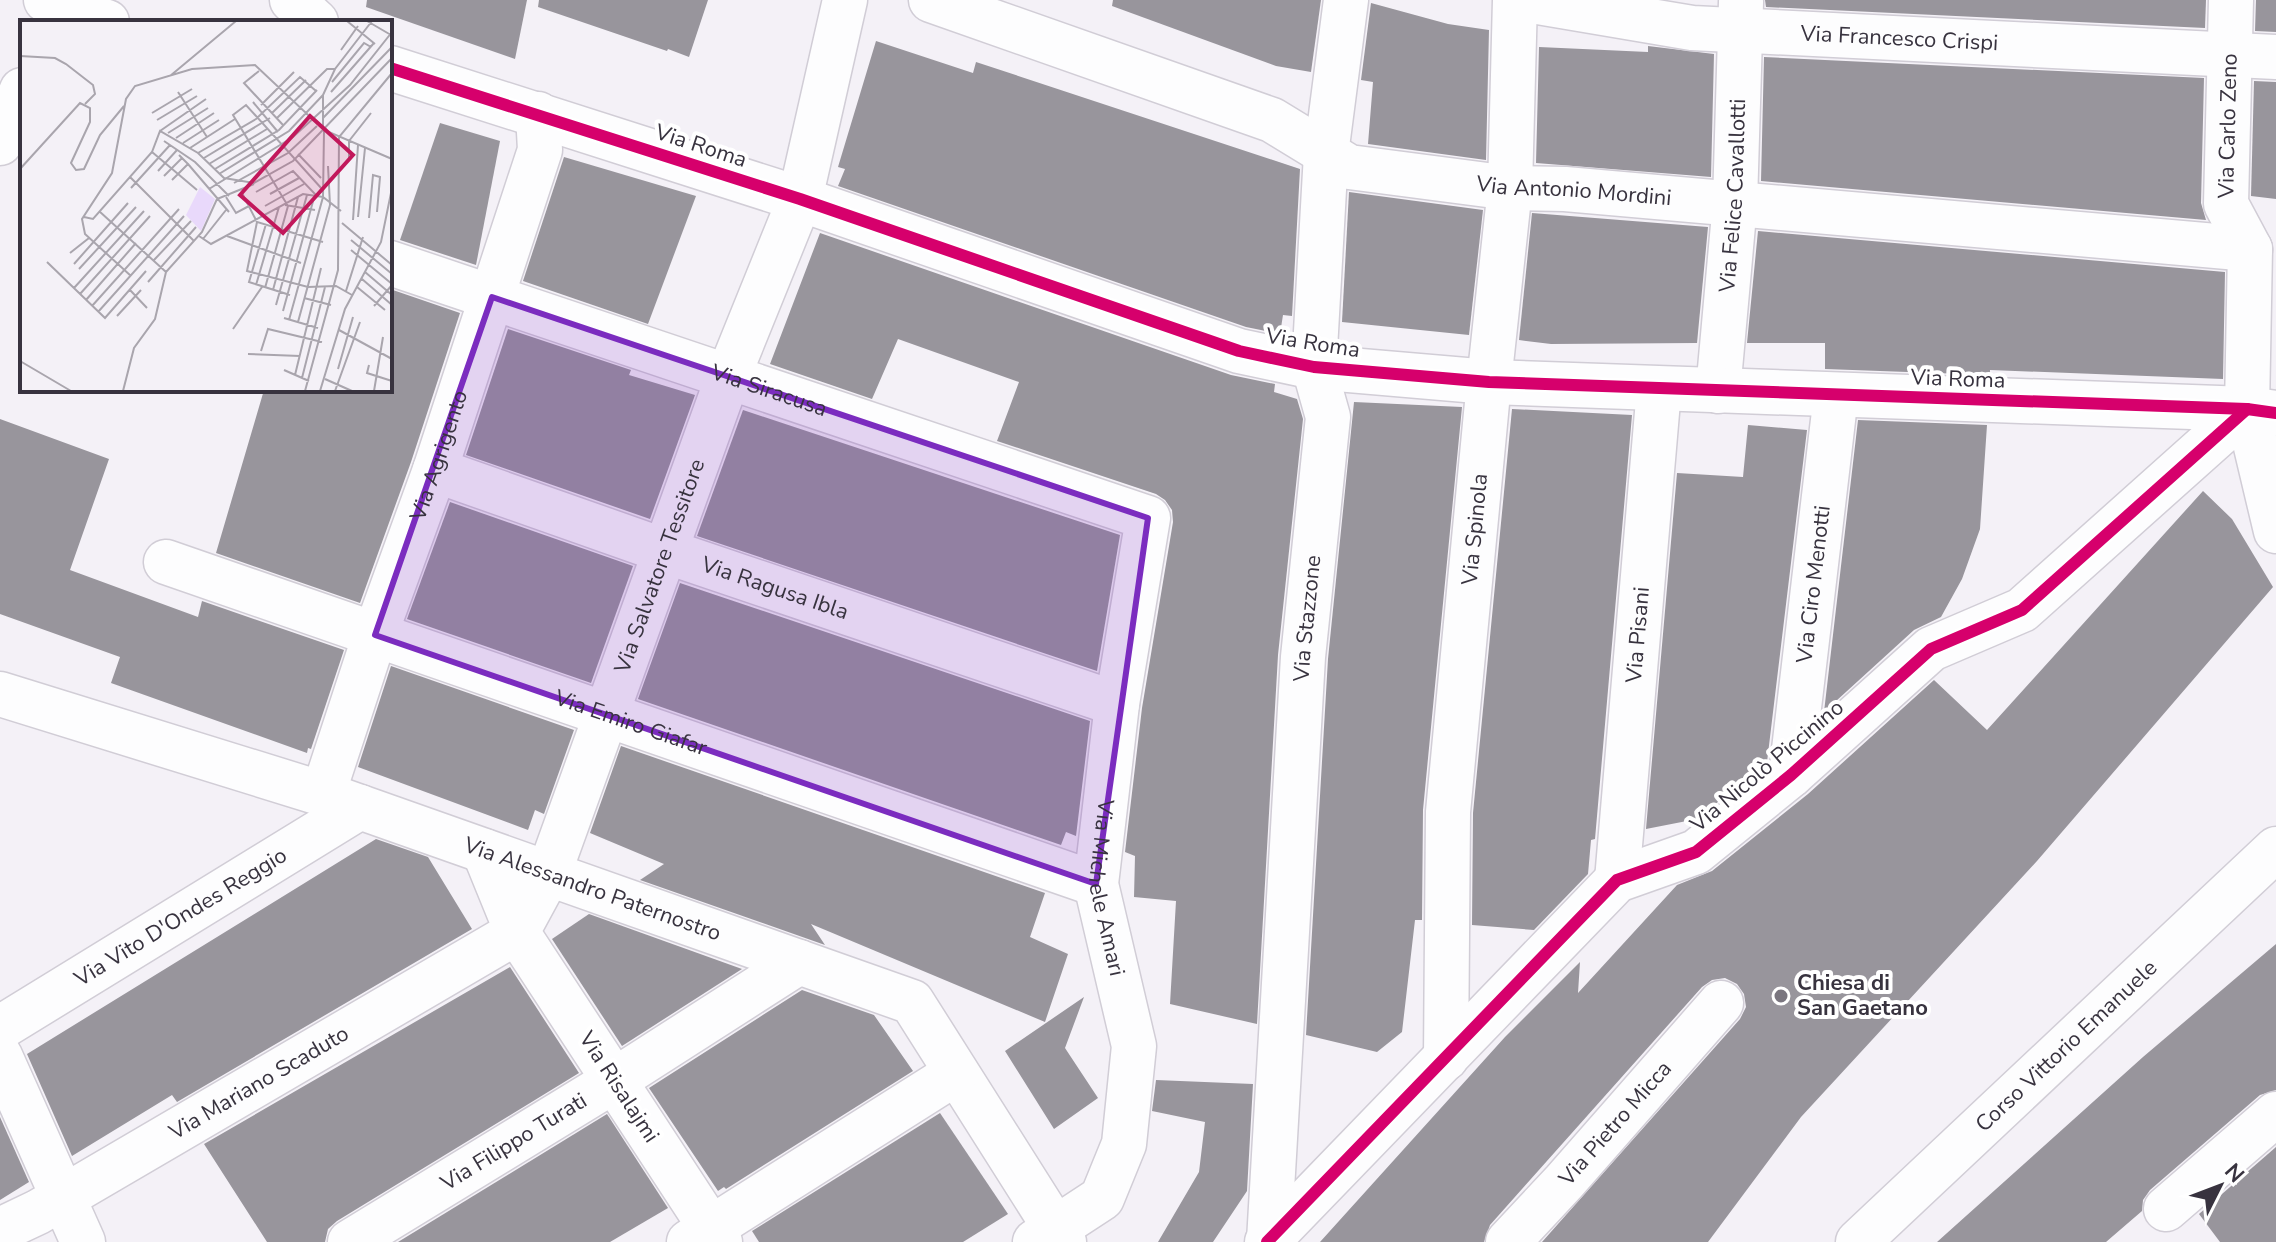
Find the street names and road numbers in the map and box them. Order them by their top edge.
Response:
street label: Via Francesco Crispi [1799,18,1999,58]
street label: Via Carlo Zeno [2211,53,2245,200]
street label: Via Felice Cavallotti [1712,98,1753,295]
street label: Via Roma [650,117,751,175]
street label: Via Antonio Mordini [1473,169,1673,213]
street label: Via Roma [1263,321,1362,365]
street label: Via Siracusa [706,357,831,424]
street label: Via Roma [1909,362,2006,396]
street label: Via Agrigento [402,386,475,526]
street label: Via Salvatore Tessitore [607,455,712,678]
street label: Via Spinola [1455,472,1495,587]
street label: Via Ciro Menotti [1789,504,1838,666]
street label: Via Ragusa Ibla [696,549,853,627]
street label: Via Stazzone [1287,553,1329,683]
street label: Via Pisani [1619,586,1657,685]
street label: Via Emiro Giafar [550,682,711,763]
street label: Via Nicolò Piccinino [1683,693,1850,840]
street label: Via Michele Amari [1081,797,1132,979]
street label: Via Alessandro Paternostro [459,830,725,948]
street label: Via Vito D'Ondes Reggio [68,840,293,994]
street label: Corso Vittorio Emanuele [1969,953,2164,1139]
street label: Via Mariano Scaduto [163,1019,354,1148]
street label: Via Risalajmi [571,1025,666,1148]
street label: Via Pietro Micca [1552,1054,1679,1193]
street label: Via Filippo Turati [434,1086,593,1199]

